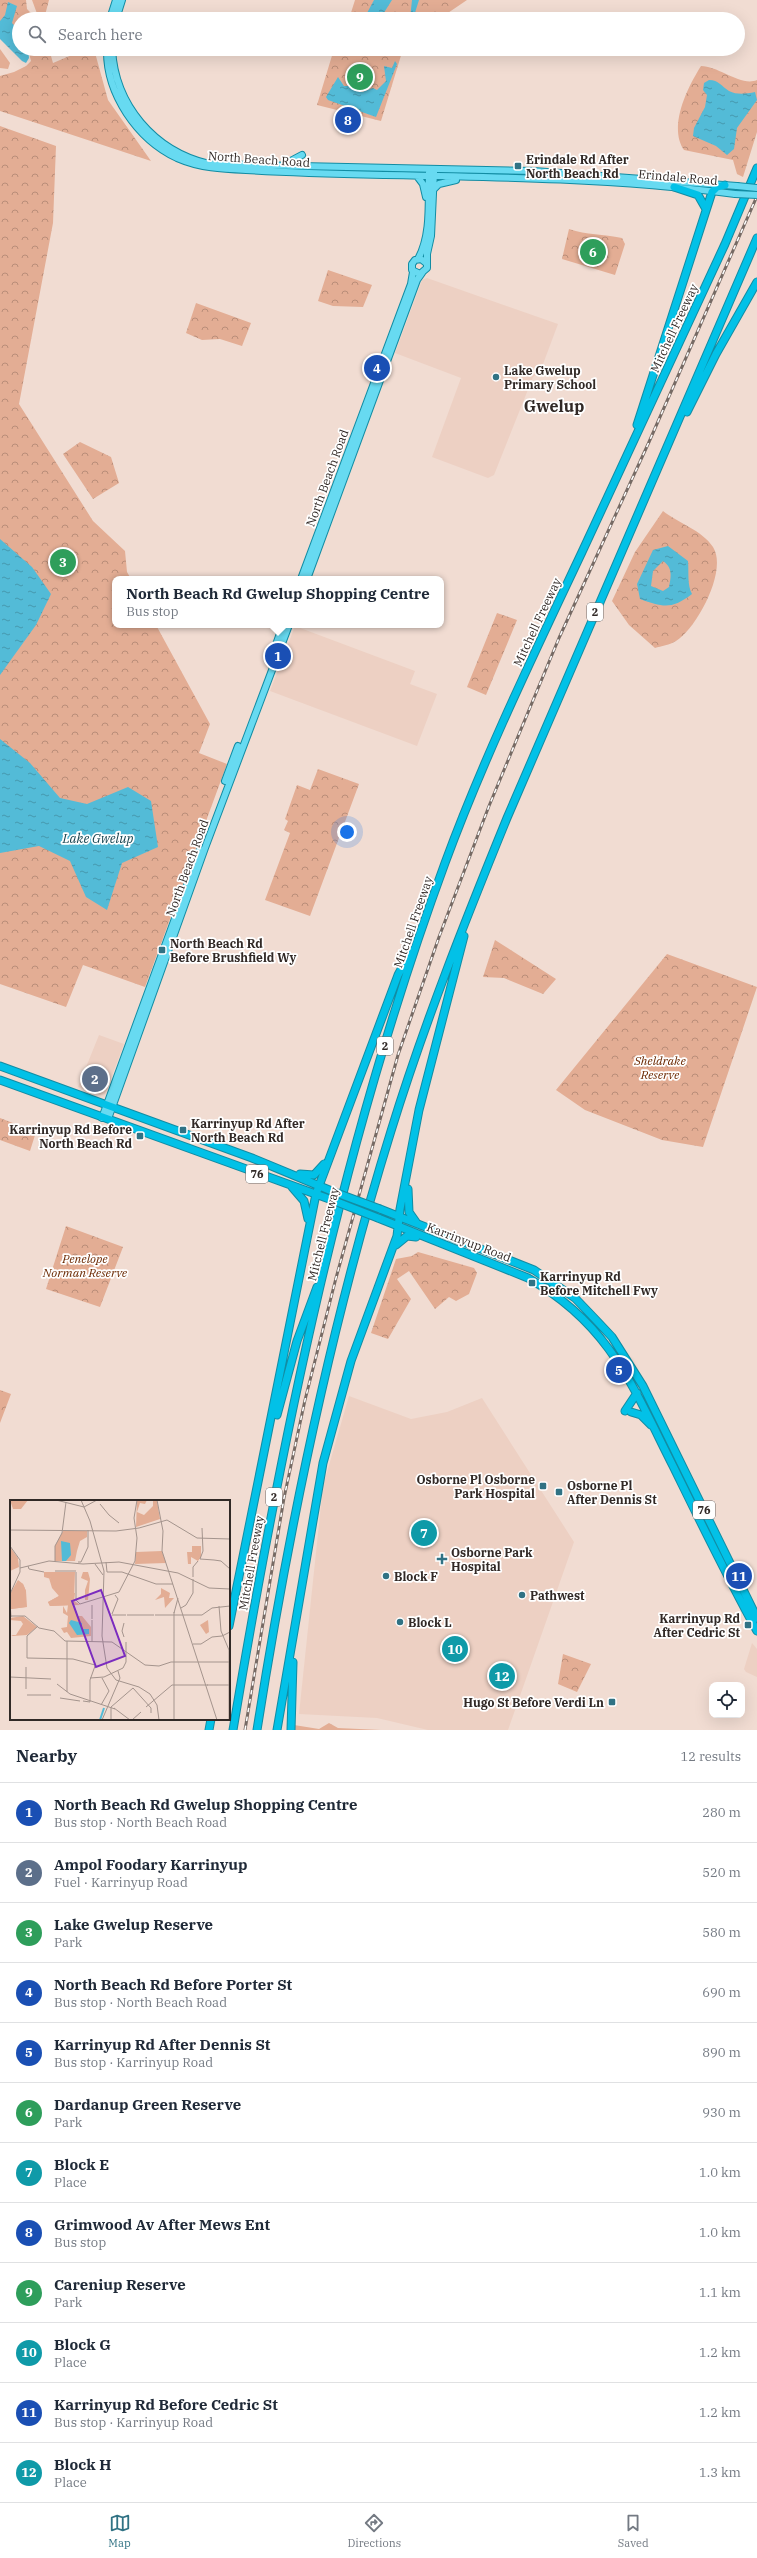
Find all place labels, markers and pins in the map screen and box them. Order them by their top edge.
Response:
pin: 9 [347,62,373,92]
pin: 8 [335,105,361,135]
place label: Erindale Rd After North Beach Rd [526,152,629,181]
marker: Erindale Rd After North Beach Rd [513,161,523,171]
pin: 6 [580,237,606,267]
pin: 4 [364,353,390,383]
place label: Lake Gwelup Primary School [504,363,596,392]
marker: Lake Gwelup Primary School [491,372,501,382]
pin: 3 [50,547,76,577]
pin: 1 [265,641,291,671]
place label: North Beach Rd Before Brushfield Wy [170,936,296,965]
marker: North Beach Rd Before Brushfield Wy [157,945,167,955]
pin: 2 [82,1064,108,1094]
place label: Karrinyup Rd After North Beach Rd [191,1116,305,1145]
place label: Karrinyup Rd Before North Beach Rd [9,1122,132,1151]
marker: Karrinyup Rd After North Beach Rd [178,1125,188,1135]
marker: Karrinyup Rd Before North Beach Rd [135,1131,145,1141]
place label: Karrinyup Rd Before Mitchell Fwy [540,1269,658,1298]
marker: Karrinyup Rd Before Mitchell Fwy [527,1278,537,1288]
pin: 5 [606,1355,632,1385]
place label: Osborne Pl Osborne Park Hospital [416,1472,535,1501]
place label: Osborne Pl After Dennis St [567,1478,657,1507]
marker: Osborne Pl Osborne Park Hospital [538,1481,548,1491]
marker: Osborne Pl After Dennis St [554,1487,564,1497]
pin: 7 [411,1518,437,1548]
place label: Osborne Park Hospital [451,1545,533,1574]
marker: Osborne Park Hospital [436,1553,448,1565]
pin: 11 [726,1561,752,1591]
place label: Block F [394,1569,438,1584]
marker: Block F [381,1571,391,1581]
place label: Pathwest [530,1588,585,1603]
marker: Pathwest [517,1590,527,1600]
place label: Karrinyup Rd After Cedric St [654,1611,741,1640]
place label: Block L [408,1615,452,1630]
marker: Block L [395,1617,405,1627]
marker: Karrinyup Rd After Cedric St [743,1620,753,1630]
pin: 10 [442,1634,468,1664]
pin: 12 [489,1661,515,1691]
place label: Hugo St Before Verdi Ln [463,1695,604,1710]
marker: Hugo St Before Verdi Ln [607,1697,617,1707]

